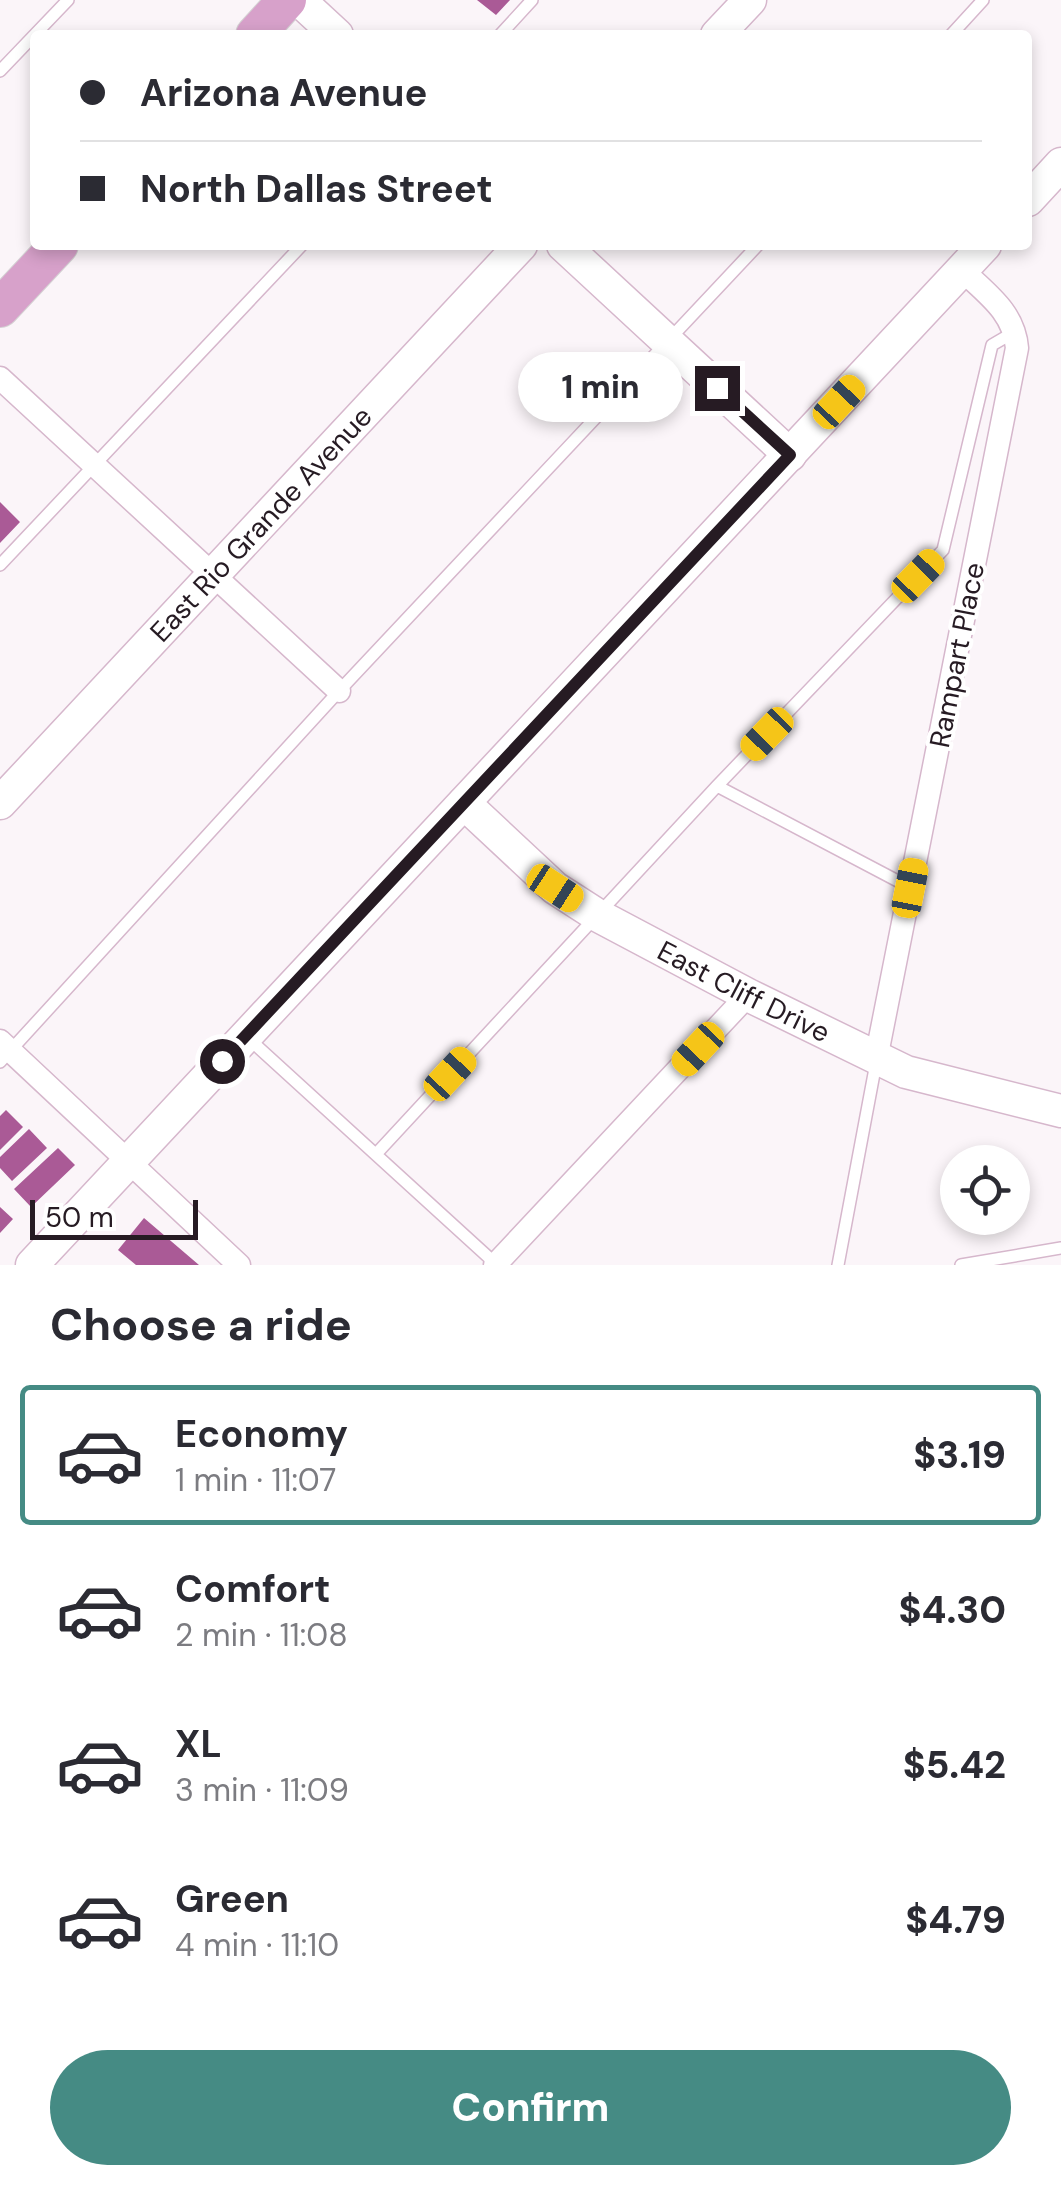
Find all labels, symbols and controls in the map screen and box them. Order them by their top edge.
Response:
text: Arizona Avenue [140,68,427,118]
text: North Dallas Street [140,164,493,214]
callout: 1 min [517,353,682,423]
text: 1 min [561,366,640,408]
route end [695,366,740,411]
car [808,370,870,434]
street label: East Rio Grande Avenue [142,398,380,649]
car [886,544,950,608]
street label: Rampart Place [921,559,993,751]
car [735,702,799,766]
car [890,856,930,920]
car [522,859,588,917]
street label: East Cliff Drive [651,932,836,1051]
car [667,1017,729,1081]
route start [200,1039,245,1084]
car [419,1042,481,1106]
map controls [940,1145,1030,1235]
button: locate [940,1145,1030,1235]
scale bar [30,1195,198,1240]
text: 50 m [45,1199,114,1236]
text: Choose a ride [50,1295,352,1354]
text: Economy [175,1409,348,1459]
icon: car [55,1410,145,1500]
text: $3.19 [913,1430,1006,1480]
text: 1 min · 11:07 [175,1459,336,1501]
text: Comfort [175,1564,331,1614]
icon: car [55,1565,145,1655]
text: $4.30 [898,1585,1006,1635]
text: 2 min · 11:08 [175,1614,348,1656]
text: XL [175,1719,222,1769]
icon: car [55,1720,145,1810]
text: $5.42 [903,1740,1006,1790]
text: 3 min · 11:09 [175,1769,349,1811]
text: Green [175,1874,289,1924]
icon: car [55,1875,145,1965]
text: $4.79 [905,1895,1006,1945]
text: 4 min · 11:10 [175,1924,339,1966]
button: Confirm [50,2050,1011,2165]

